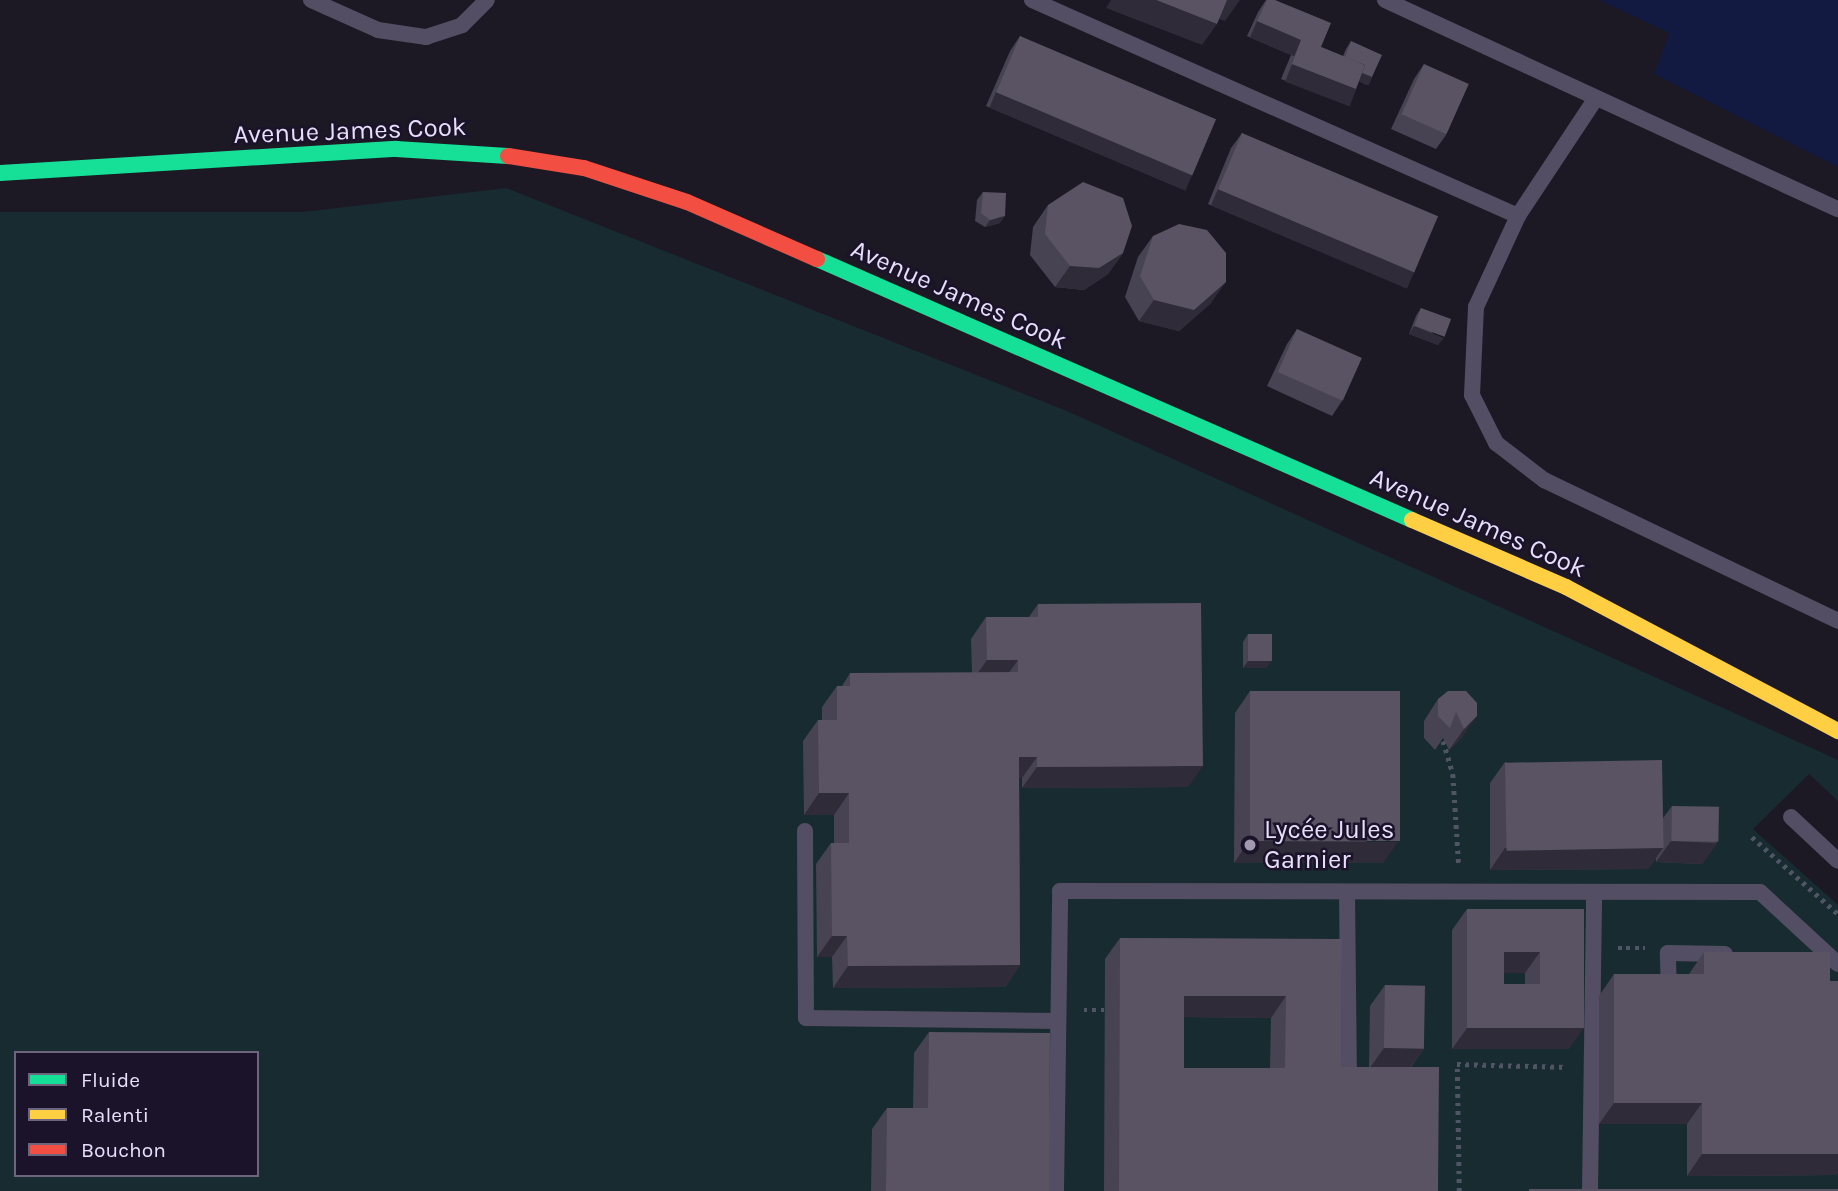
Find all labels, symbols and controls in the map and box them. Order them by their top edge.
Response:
street label: Avenue James Cook [233,111,467,151]
street label: Avenue James Cook [846,233,1072,357]
street label: Avenue James Cook [1365,461,1591,585]
place label: Lycée Jules Garnier [1264,814,1394,876]
marker: Lycée Jules Garnier [1242,837,1258,853]
legend [14,1051,259,1177]
text: Fluide [81,1068,140,1092]
text: Ralenti [81,1103,149,1127]
text: Bouchon [81,1138,166,1162]

